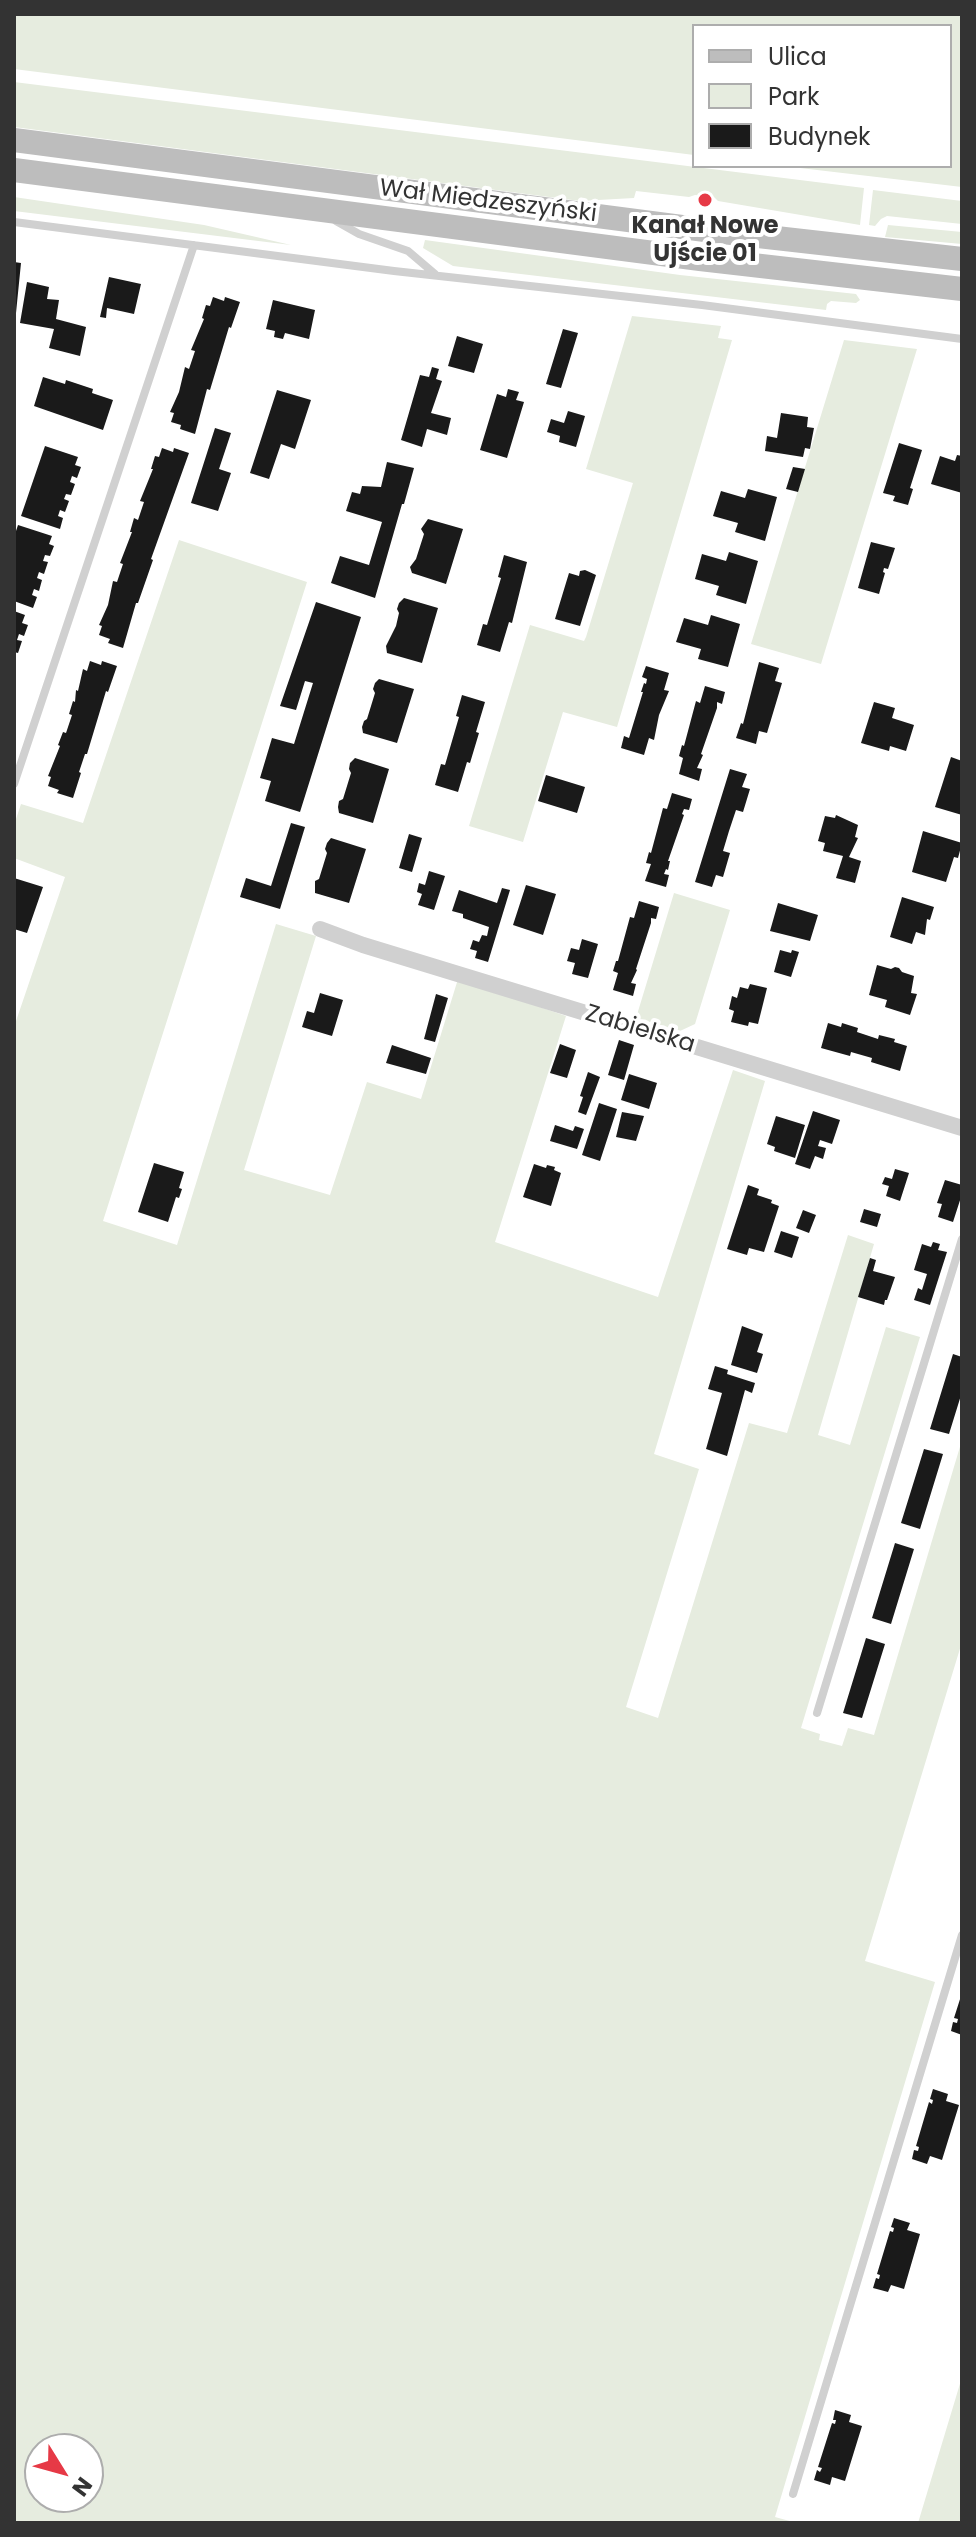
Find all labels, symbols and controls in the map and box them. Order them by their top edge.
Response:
legend [692,24,952,168]
text: Ulica [768,40,827,73]
text: Park [768,80,819,113]
text: Budynek [768,120,870,153]
street label: Wał Miedzeszyński [378,174,598,230]
marker: Kanał Nowe Ujście 01 [696,191,714,209]
place label: Kanał Nowe Ujście 01 [631,213,779,269]
street label: Zabielska [582,1000,698,1060]
north arrow [24,2433,104,2513]
text: N [65,2471,99,2502]

